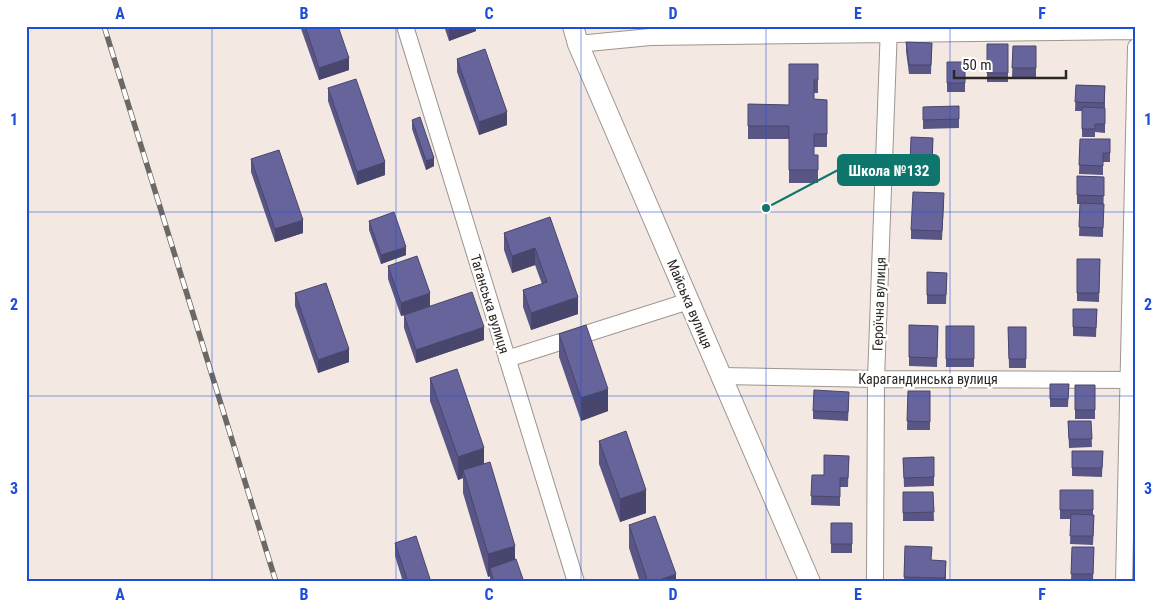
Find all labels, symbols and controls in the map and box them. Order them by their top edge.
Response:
text: A [115,4,125,23]
text: B [300,4,309,23]
text: C [484,4,494,23]
text: D [668,4,678,23]
text: E [854,4,862,23]
text: F [1038,4,1046,23]
scale bar [954,48,1067,80]
text: 50 m [962,56,992,74]
text: 1 [10,110,18,129]
text: 1 [1144,110,1152,129]
callout: Школа №132 [838,155,939,185]
text: Школа №132 [849,162,929,180]
street label: Таганська вулиця [467,252,513,356]
street label: Майська вулиця [664,257,716,351]
street label: Героїчна вулиця [869,257,889,351]
text: 2 [10,295,18,314]
text: 2 [1144,295,1152,314]
street label: Карагандинська вулиця [858,371,998,387]
text: 3 [10,479,18,498]
text: 3 [1144,479,1152,498]
text: A [115,585,125,604]
text: B [300,585,309,604]
text: C [484,585,494,604]
text: D [668,585,678,604]
text: E [854,585,862,604]
text: F [1038,585,1046,604]

